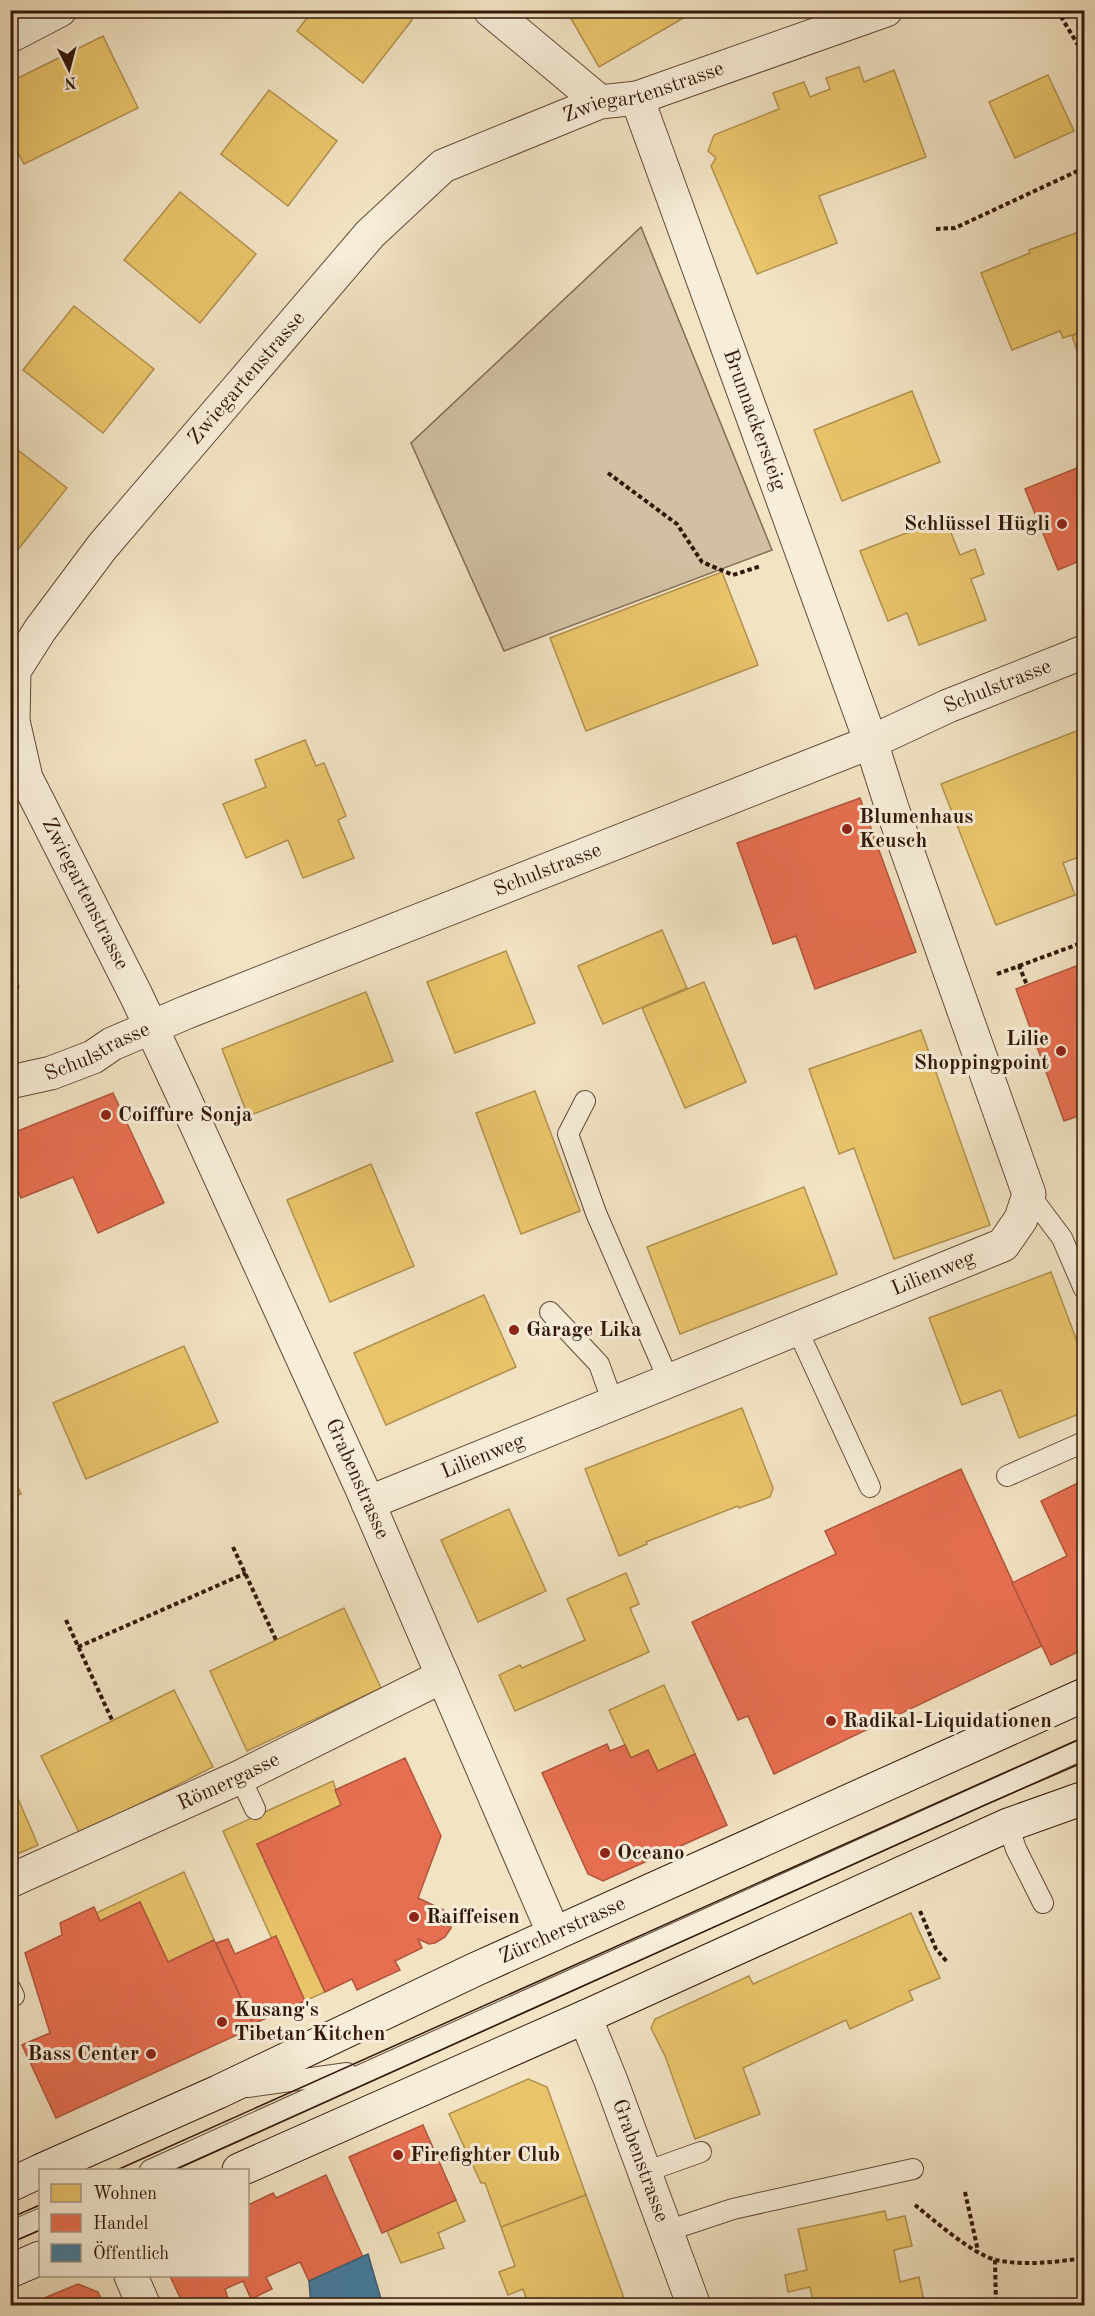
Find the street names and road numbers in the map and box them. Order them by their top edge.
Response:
street label: Zwiegartenstrasse [560,58,727,126]
street label: Zwiegartenstrasse [184,308,309,449]
street label: Brunnackersteig [719,346,790,494]
street label: Schulstrasse [941,656,1054,717]
street label: Zwiegartenstrasse [38,815,132,973]
street label: Schulstrasse [491,839,604,900]
street label: Schulstrasse [42,1019,153,1085]
street label: Lilienweg [888,1247,979,1300]
street label: Grabenstrasse [321,1416,393,1542]
street label: Lilienweg [438,1430,528,1483]
street label: Römergasse [174,1749,283,1814]
street label: Zürcherstrasse [496,1893,629,1968]
street label: Grabenstrasse [608,2096,673,2225]

